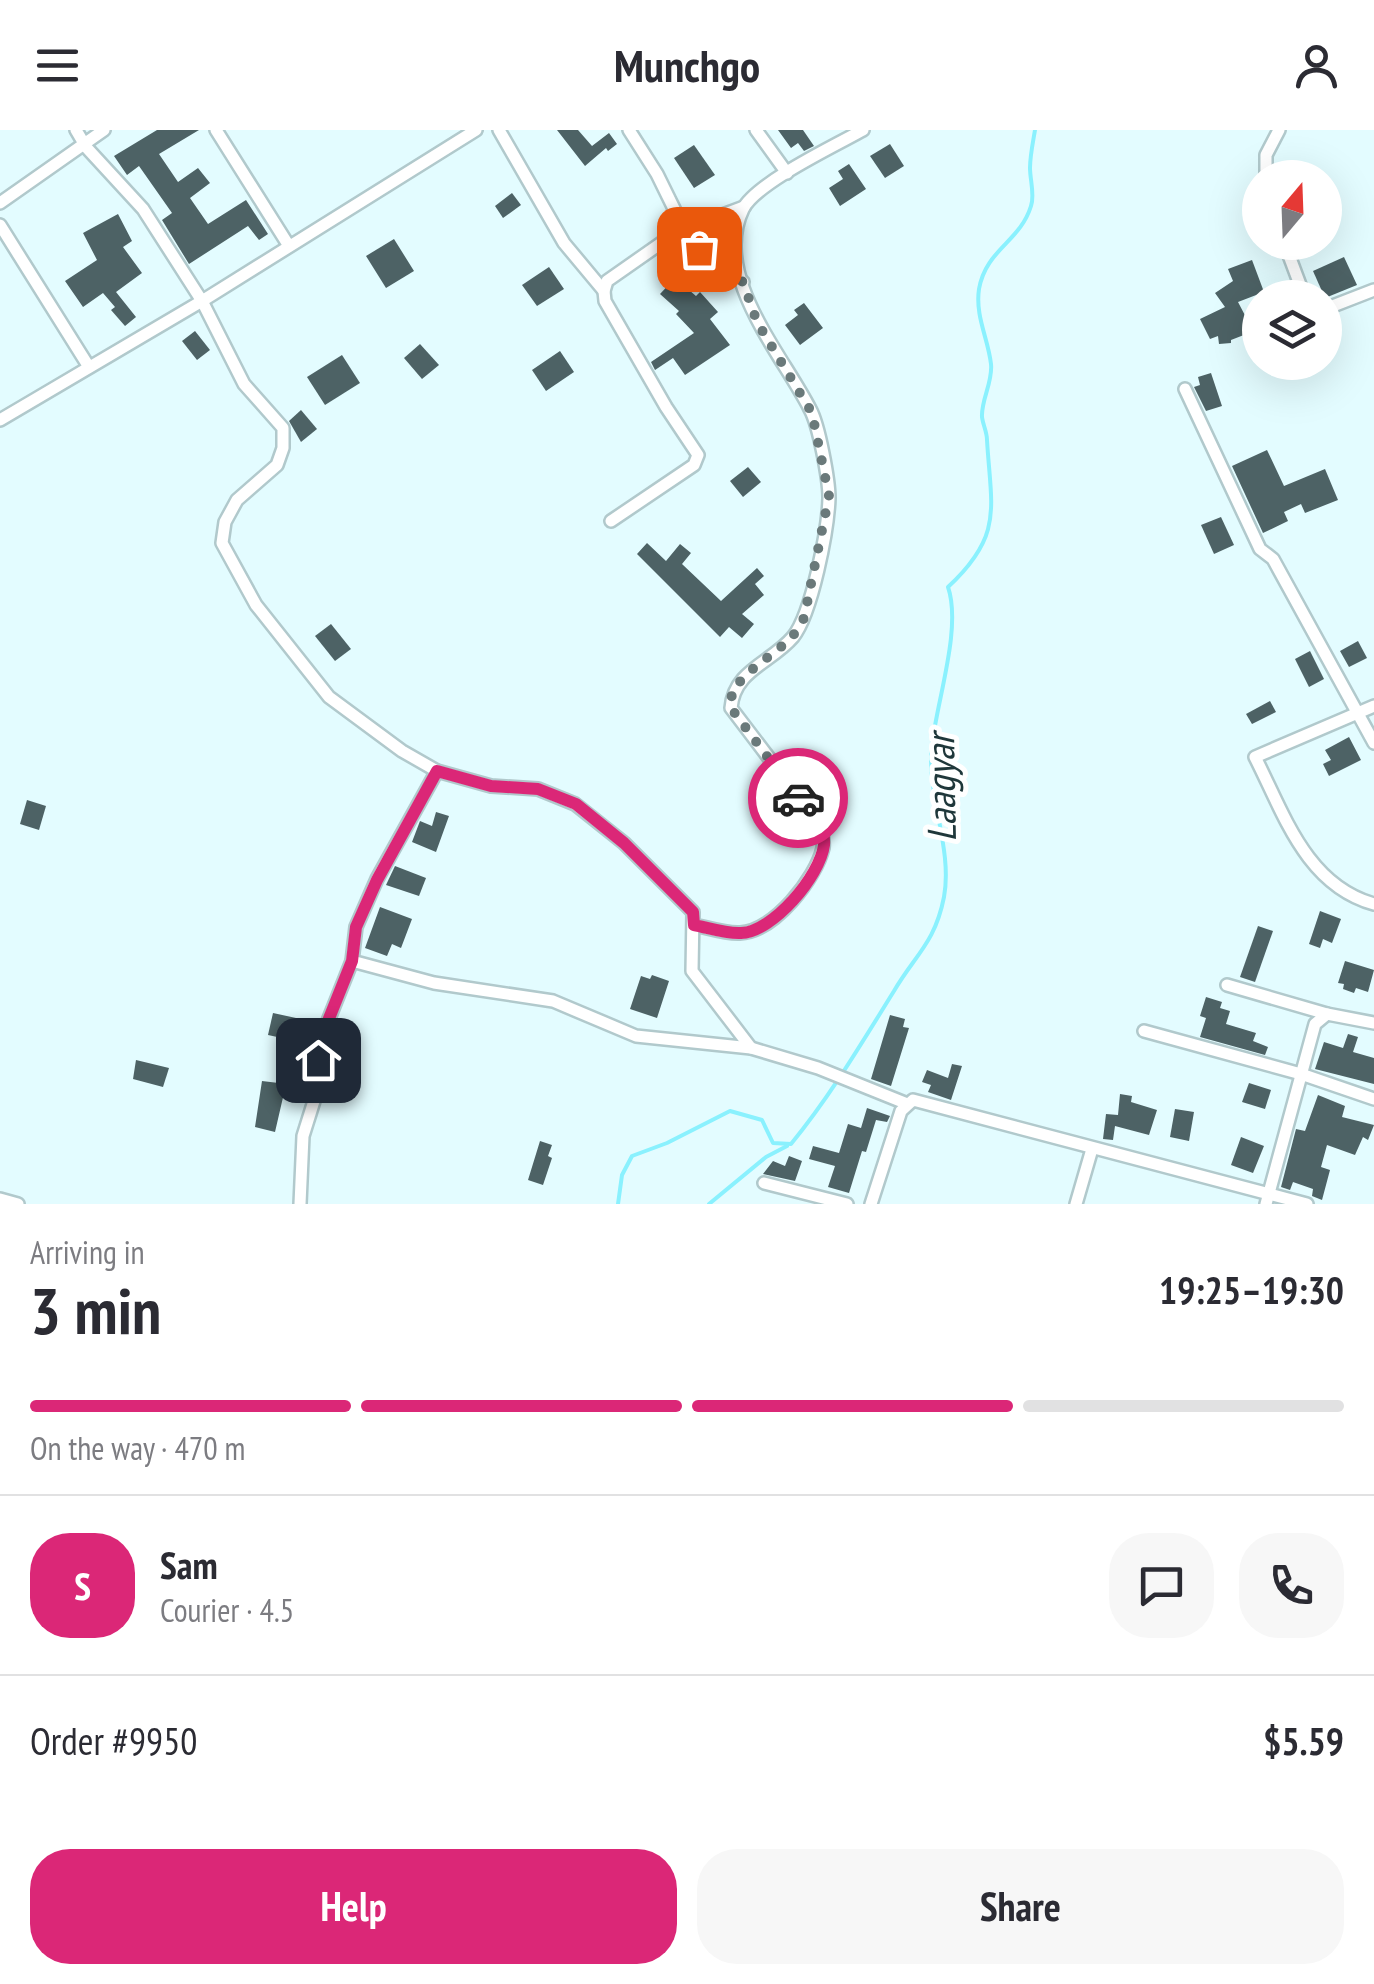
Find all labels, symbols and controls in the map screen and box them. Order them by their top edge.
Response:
text: Munchgo [614,36,760,94]
icon: menu [30,38,85,93]
icon: person [1289,38,1344,93]
north arrow [1242,160,1342,260]
map controls [1242,160,1342,380]
pin [657,207,742,292]
icon: bag [672,222,727,277]
button: layers [1242,280,1342,380]
water label: Laagyar [913,729,967,842]
courier [748,748,848,848]
icon: car [771,771,826,826]
pin [276,1018,361,1103]
icon: home [291,1033,346,1088]
text: Arriving in [30,1231,145,1273]
text: 19:25–19:30 [1159,1265,1344,1314]
text: 3 min [30,1268,161,1352]
text: On the way · 470 m [30,1427,245,1469]
button: chat [1109,1533,1214,1638]
button: phone [1239,1533,1344,1638]
text: Sam [160,1540,218,1589]
text: S [74,1561,91,1610]
text: Courier · 4.5 [160,1589,294,1631]
text: Order #9950 [30,1716,197,1765]
text: $5.59 [1263,1716,1344,1765]
button: Help [30,1849,677,1964]
button: Share [697,1849,1344,1964]

